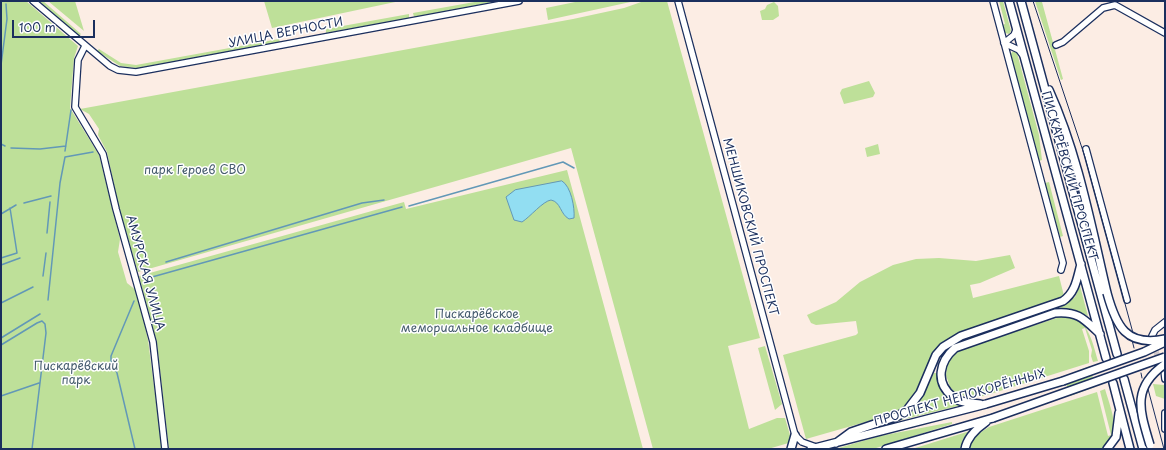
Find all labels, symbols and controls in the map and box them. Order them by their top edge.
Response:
scale bar [14,12,97,38]
street label: УЛИЦА ВЕРНОСТИ [228,15,344,51]
text: 100 m [19,18,56,36]
street label: ПИСКАРЁВСКИЙ ПРОСПЕКТ [1038,90,1100,262]
street label: МЕНШИКОВСКИЙ ПРОСПЕКТ [719,136,781,318]
park label: парк Героев СВО [144,164,246,178]
street label: АМУРСКАЯ УЛИЦА [123,214,167,332]
park label: Пискарёвское мемориальное кладбище [401,308,553,336]
park label: Пискарёвский парк [34,360,118,388]
street label: ПРОСПЕКТ НЕПОКОРЁННЫХ [872,367,1048,429]

